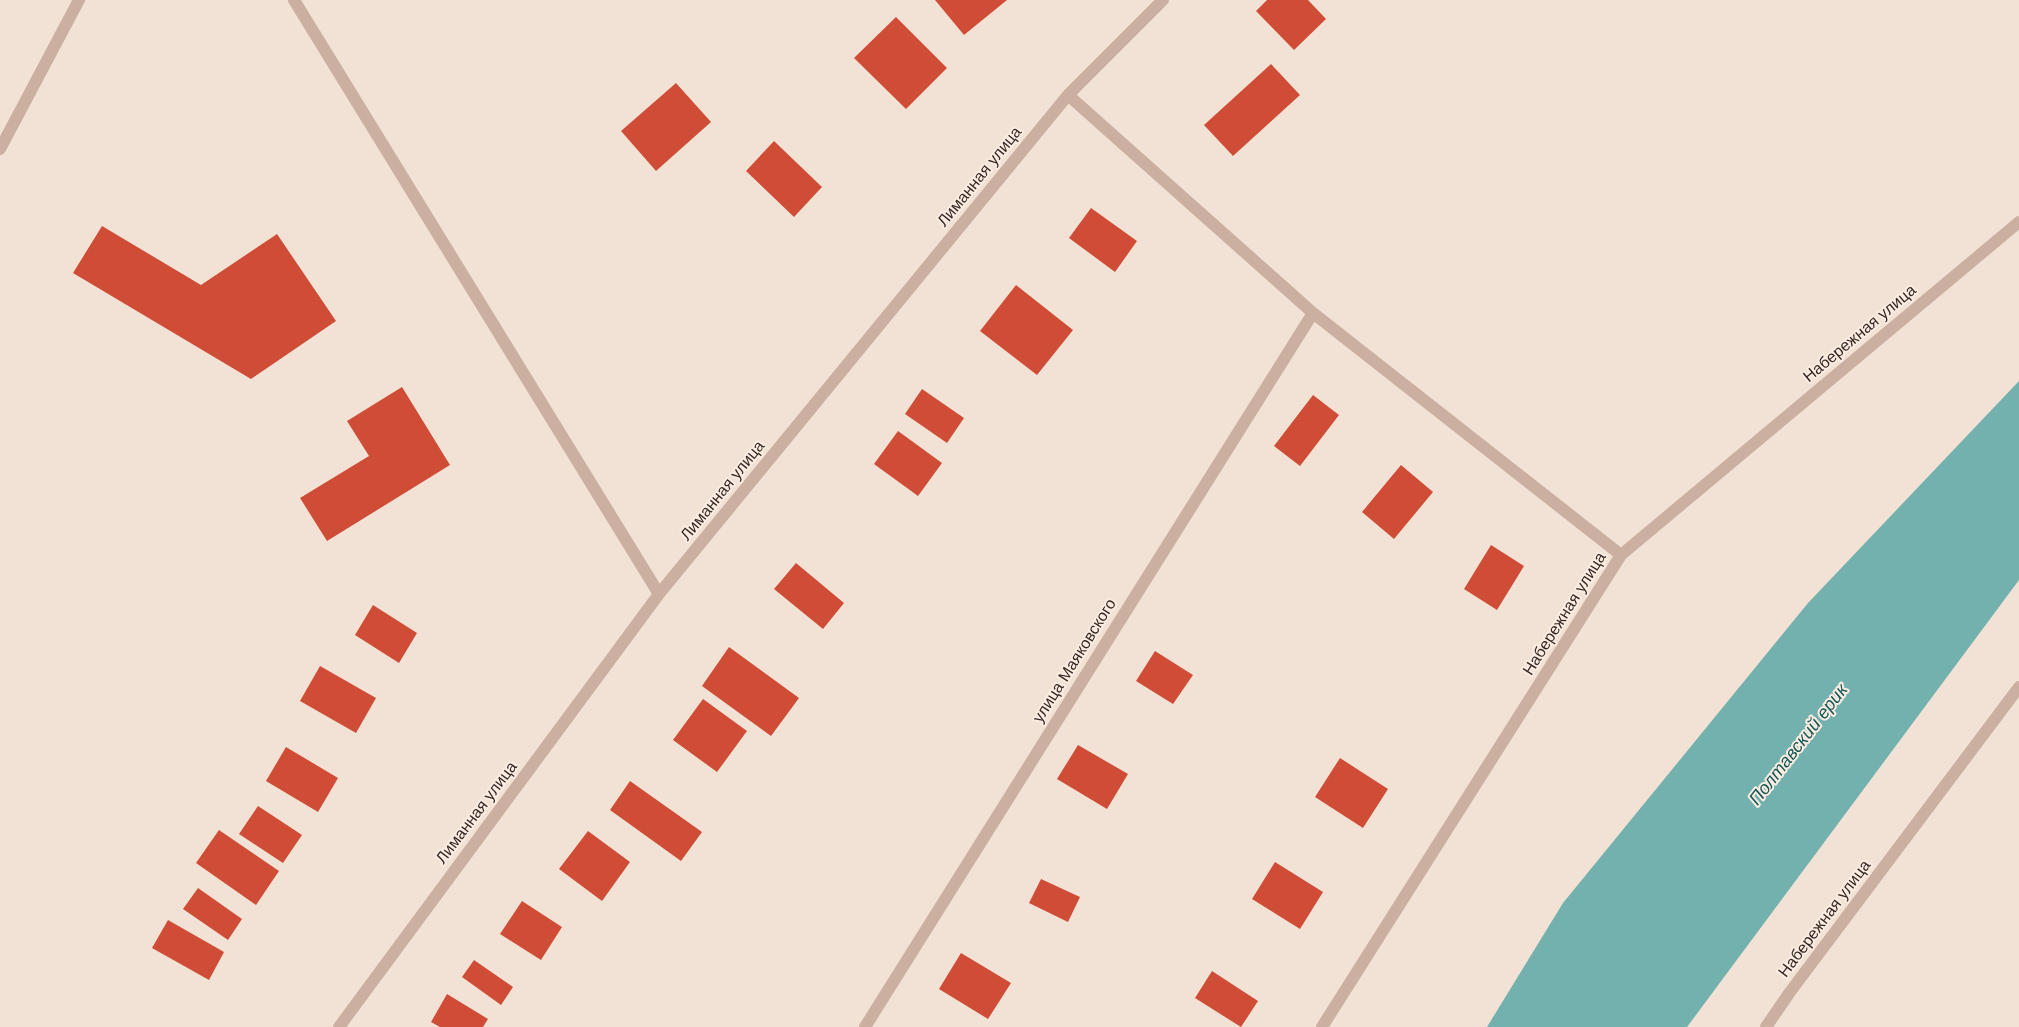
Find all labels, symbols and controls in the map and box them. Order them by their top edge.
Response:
street label: Лиманная улица [934,123,1026,231]
street label: Набережная улица [1800,281,1920,387]
street label: Лиманная улица [677,437,769,545]
street label: Набережная улица [1519,549,1611,679]
street label: улица Маяковского [1029,596,1121,726]
water label: Полтавский ерик [1745,680,1853,810]
street label: Лиманная улица [432,758,522,868]
street label: Набережная улица [1775,857,1875,981]

